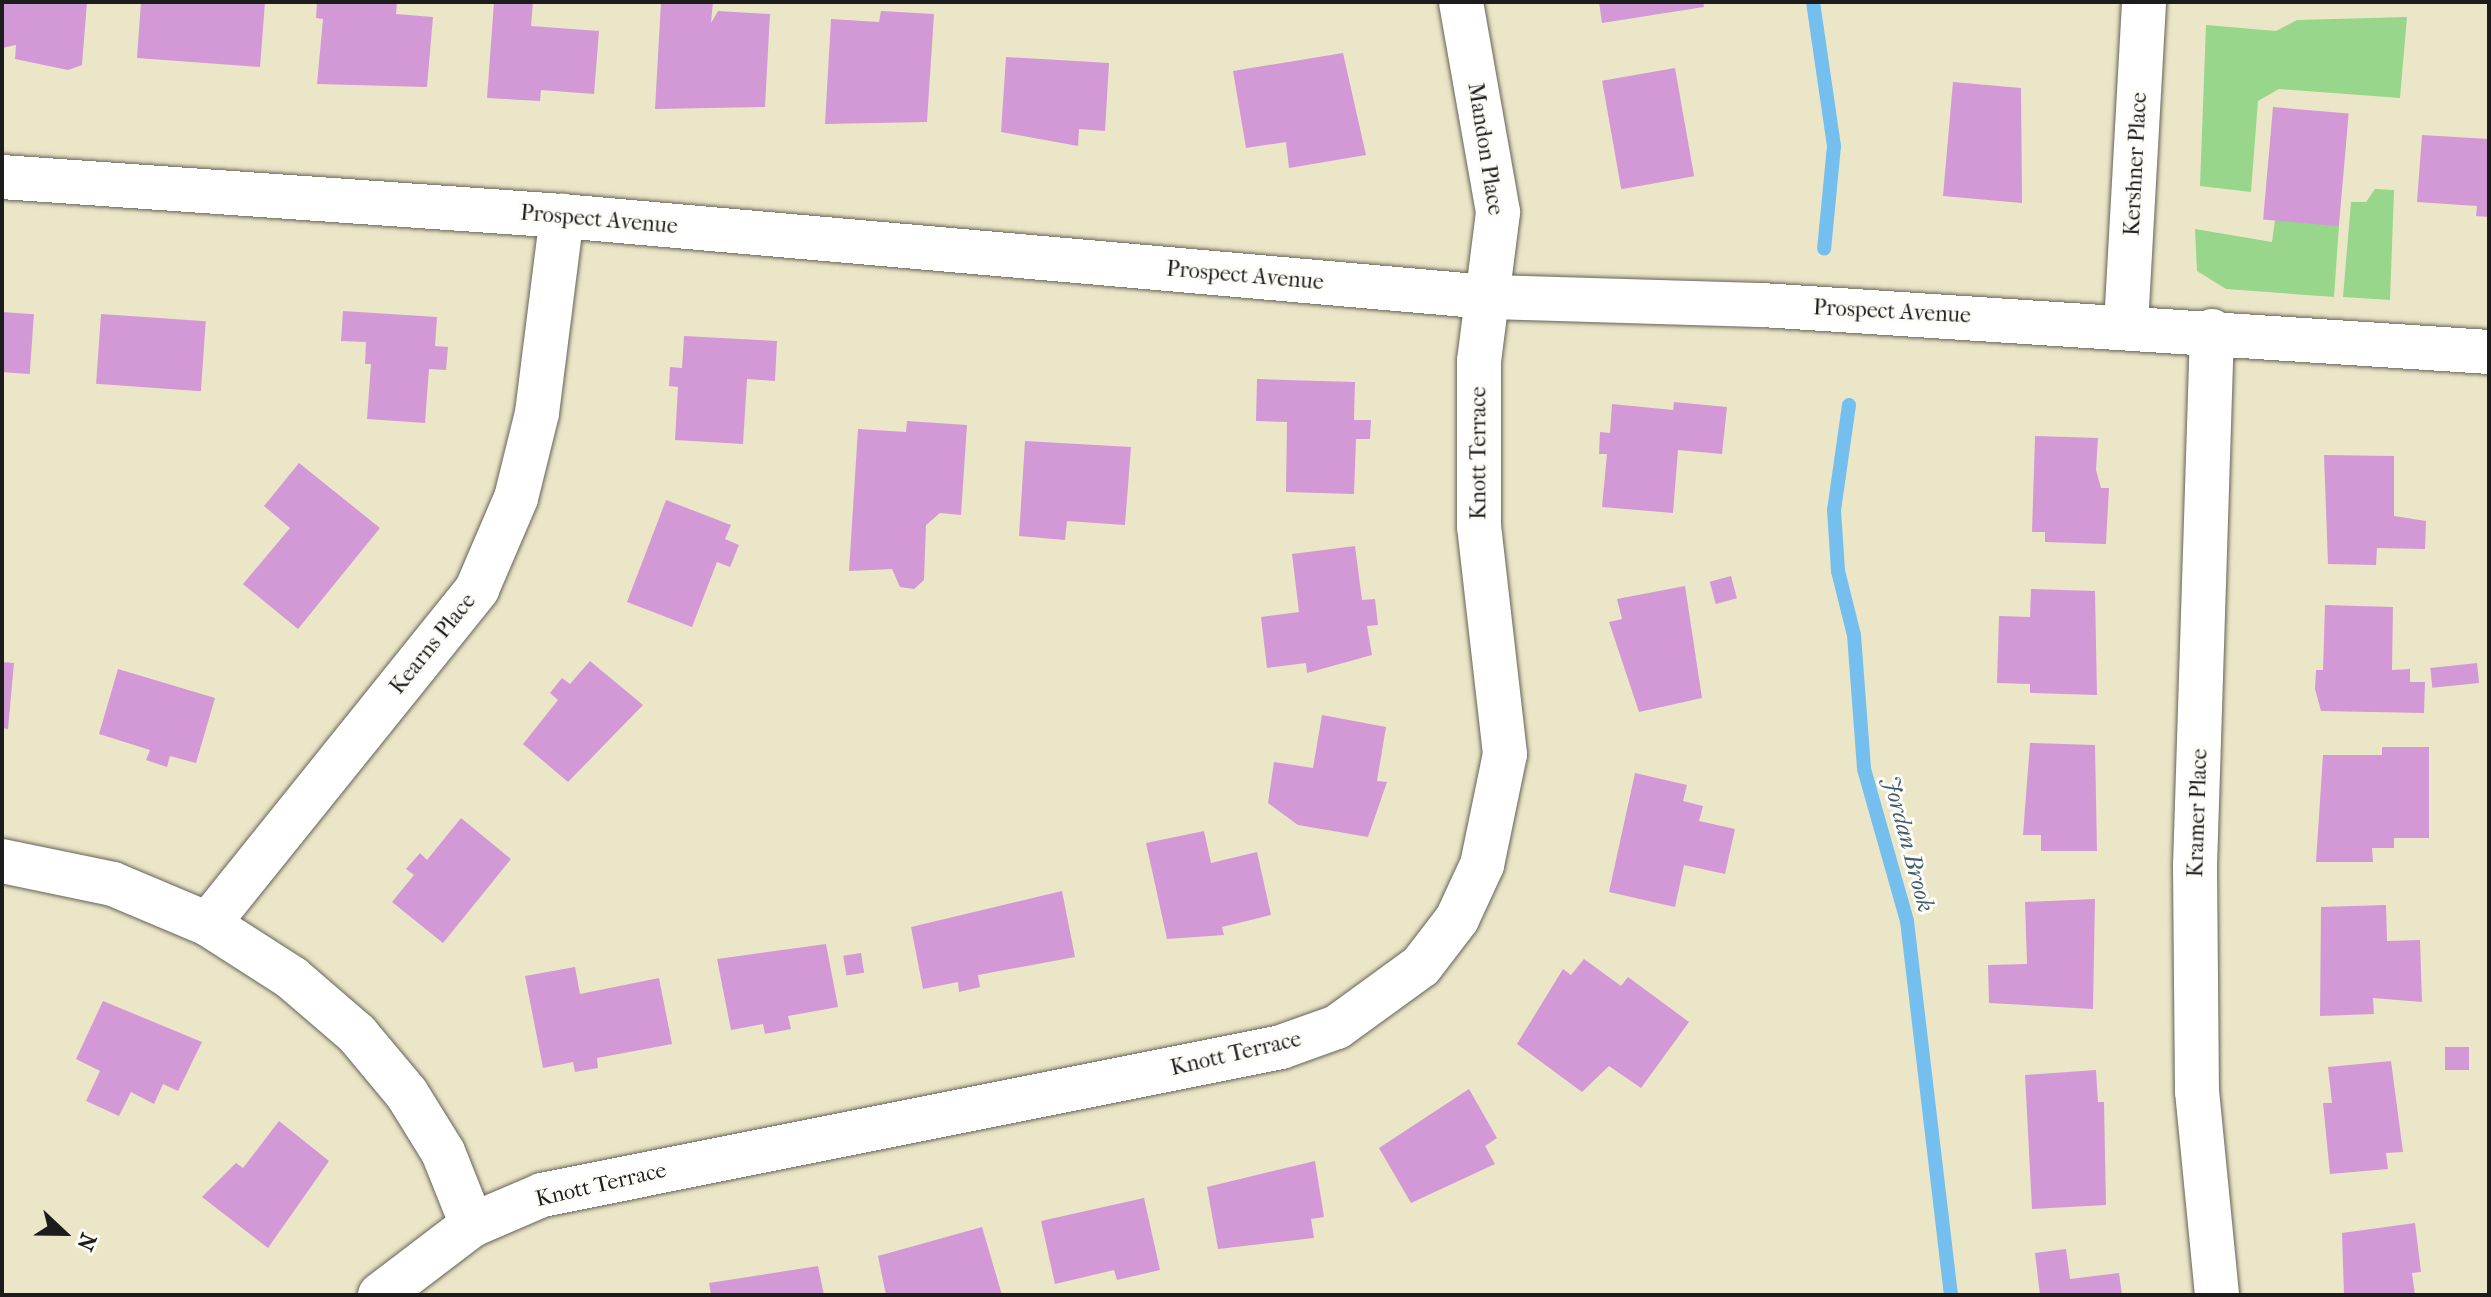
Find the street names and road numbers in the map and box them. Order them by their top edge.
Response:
street label: Mandon Place [1462,81,1508,217]
street label: Kershner Place [2119,91,2153,237]
street label: Prospect Avenue [519,200,679,240]
street label: Prospect Avenue [1165,256,1325,296]
street label: Prospect Avenue [1812,295,1972,329]
street label: Knott Terrace [1466,386,1492,520]
street label: Kearns Place [384,588,482,700]
street label: Kramer Place [2183,748,2213,878]
street label: Knott Terrace [1168,1026,1304,1082]
street label: Knott Terrace [533,1157,669,1213]

